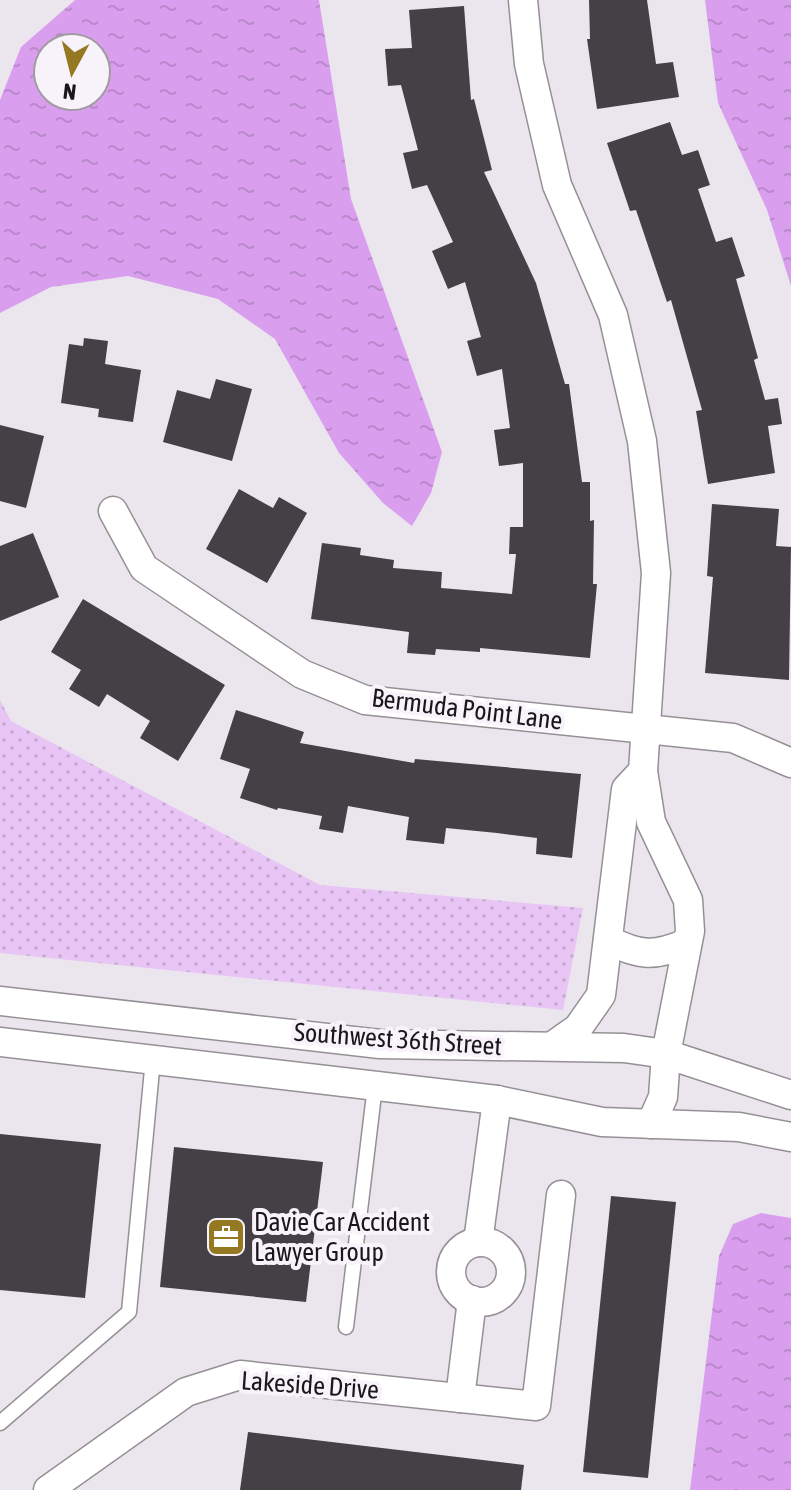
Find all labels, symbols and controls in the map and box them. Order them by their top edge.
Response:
north arrow [32,32,112,112]
text: N [62,78,78,106]
street label: Bermuda Point Lane [370,682,564,736]
street label: Southwest 36th Street [293,1017,503,1061]
place label: Davie Car Accident Lawyer Group [254,1207,430,1267]
office icon: Davie Car Accident Lawyer Group [205,1216,247,1258]
street label: Lakeside Drive [240,1365,380,1405]

